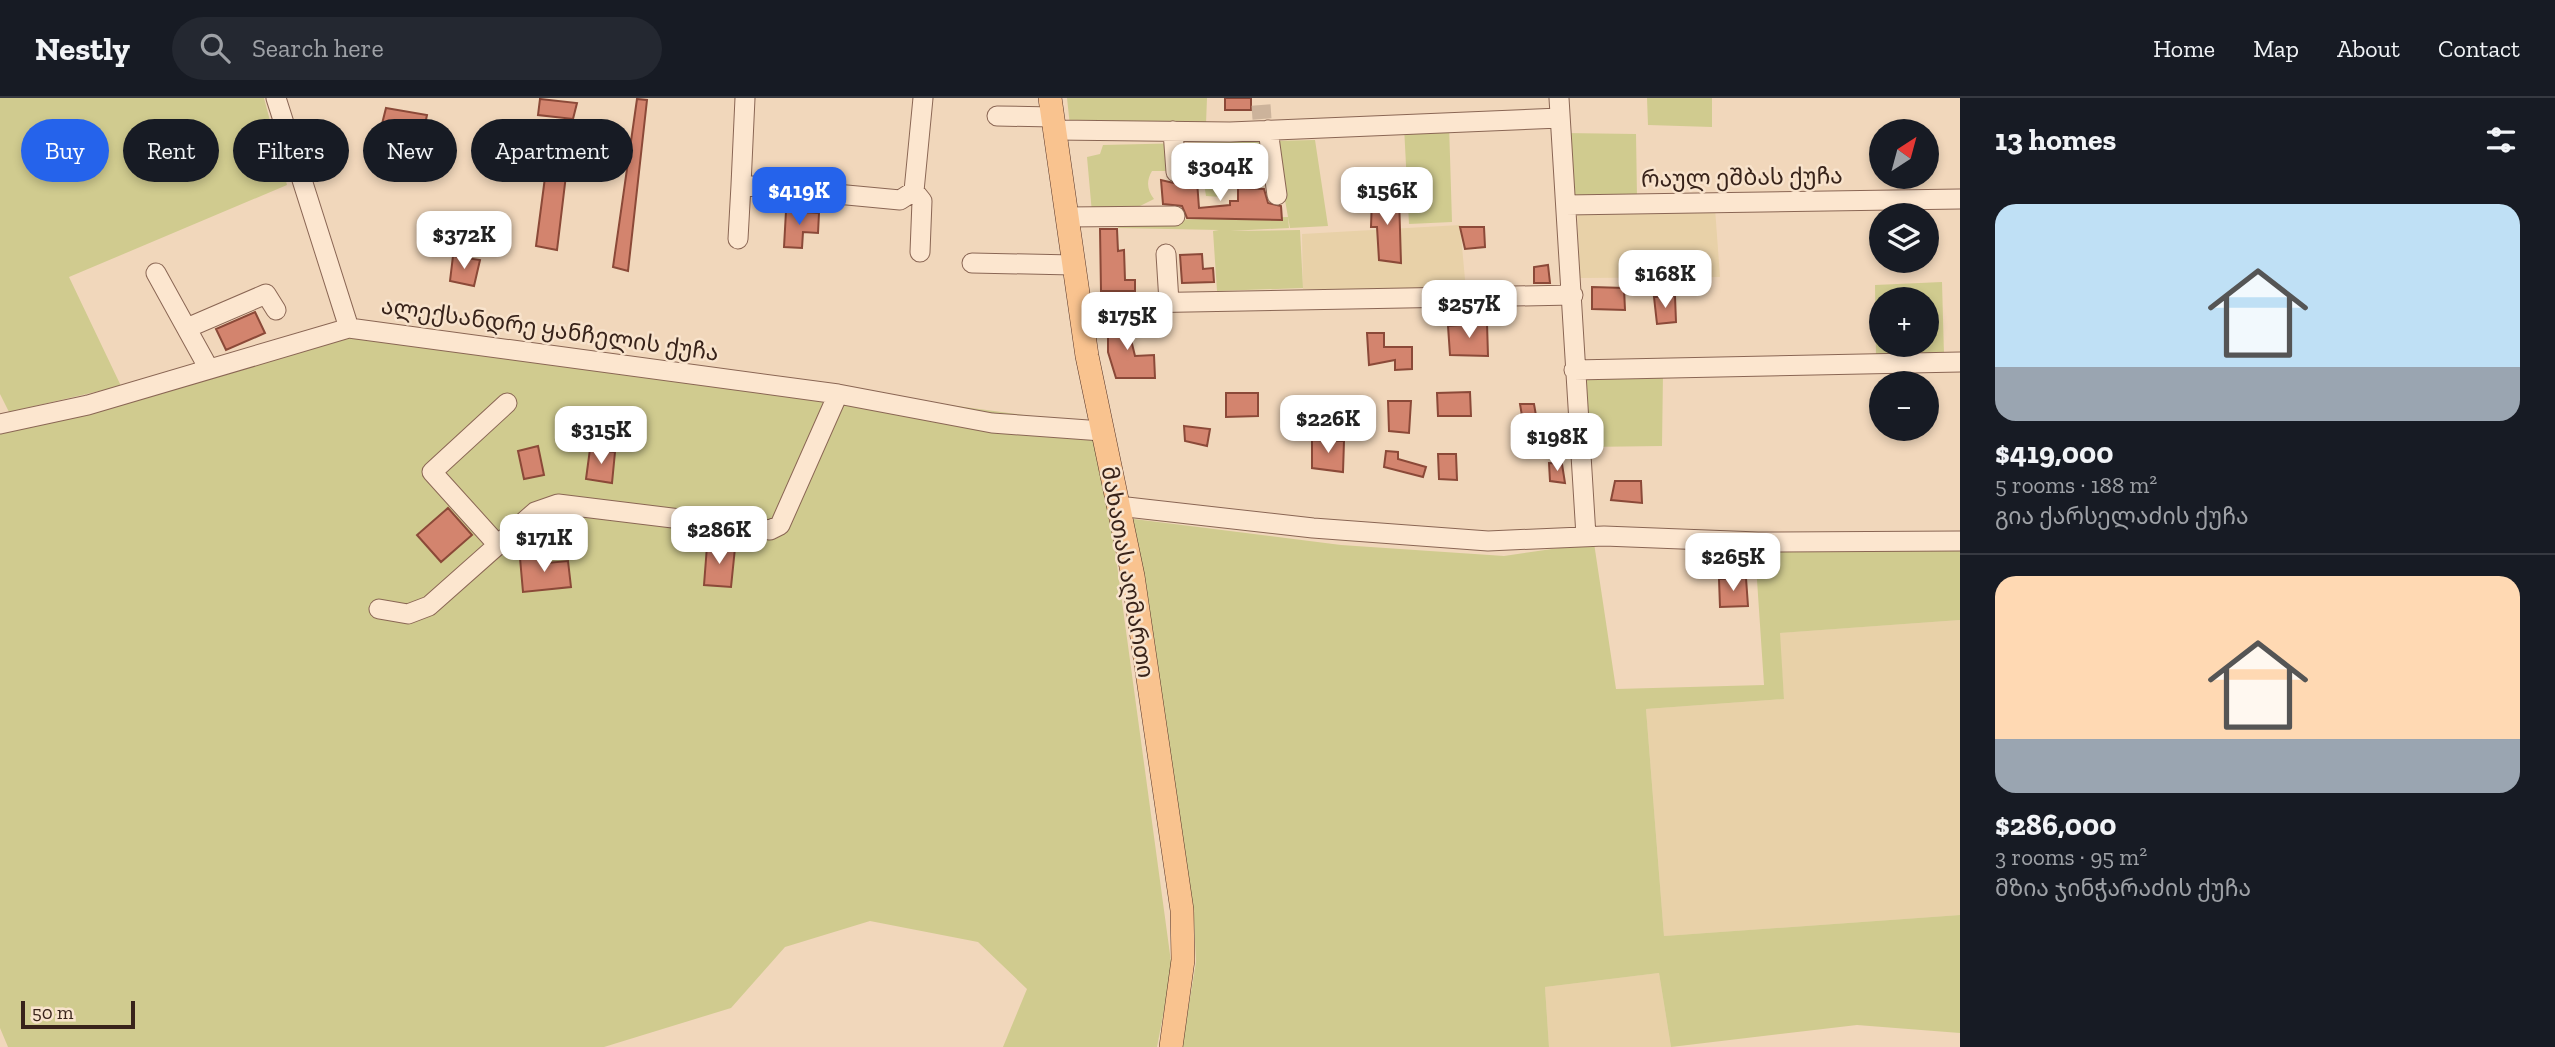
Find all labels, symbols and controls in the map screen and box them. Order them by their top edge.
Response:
search box [172,17,662,80]
text: Nestly [35,29,130,68]
icon: search [196,29,234,67]
text: Search here [252,32,384,64]
text: Home [2153,34,2215,63]
text: Map [2253,34,2299,63]
text: About [2337,34,2400,63]
text: Contact [2438,34,2520,63]
chip: Buy [21,119,109,182]
chip: Rent [123,119,219,182]
chip: Filters [233,119,349,182]
chip: New [363,119,457,182]
chip: Apartment [471,119,633,182]
north arrow [1869,119,1939,189]
map controls [1869,119,1939,441]
icon: filters [2482,121,2520,159]
text: 13 homes [1995,122,2116,158]
pin: $304K [1171,144,1269,203]
text: $304K [1187,152,1253,180]
street label: რაულ ეშბას ქუჩა [1641,161,1843,193]
pin: $419K [750,167,848,227]
pin: $156K [1338,167,1436,227]
text: $419K [768,176,830,204]
text: $156K [1357,176,1417,204]
button: layers [1869,203,1939,273]
pin: $372K [415,212,513,271]
text: $372K [433,220,495,248]
pin: $168K [1616,250,1714,310]
icon: home [2195,250,2321,376]
text: $168K [1635,259,1695,287]
pin: $257K [1420,280,1518,340]
button: + [1869,287,1939,357]
text: $257K [1438,289,1500,317]
street label: ალექსანდრე ყანჩელის ქუჩა [379,291,721,367]
pin: $175K [1078,292,1176,352]
text: $175K [1097,301,1157,329]
button: − [1869,371,1939,441]
pin: $226K [1279,396,1377,455]
text: $226K [1296,404,1360,432]
pin: $315K [552,406,650,466]
pin: $198K [1508,414,1606,473]
text: $315K [571,415,631,443]
text: $198K [1527,422,1587,450]
text: $419,000 [1995,435,2114,471]
street label: მახათას აღმართი [1096,464,1160,680]
text: 5 rooms · 188 m² [1995,471,2157,499]
text: გია ქარსელაძის ქუჩა [1995,502,2249,530]
pin: $286K [670,506,768,566]
pin: $171K [495,514,593,574]
text: $286K [687,515,751,543]
text: $171K [516,523,572,551]
pin: $265K [1684,533,1782,593]
text: $265K [1701,542,1765,570]
icon: home [2195,622,2321,748]
text: $286,000 [1995,807,2117,843]
text: 3 rooms · 95 m² [1995,843,2147,871]
text: მზია ჯინჭარაძის ქუჩა [1995,874,2251,902]
scale bar [21,998,135,1030]
text: 50 m [32,1001,73,1024]

